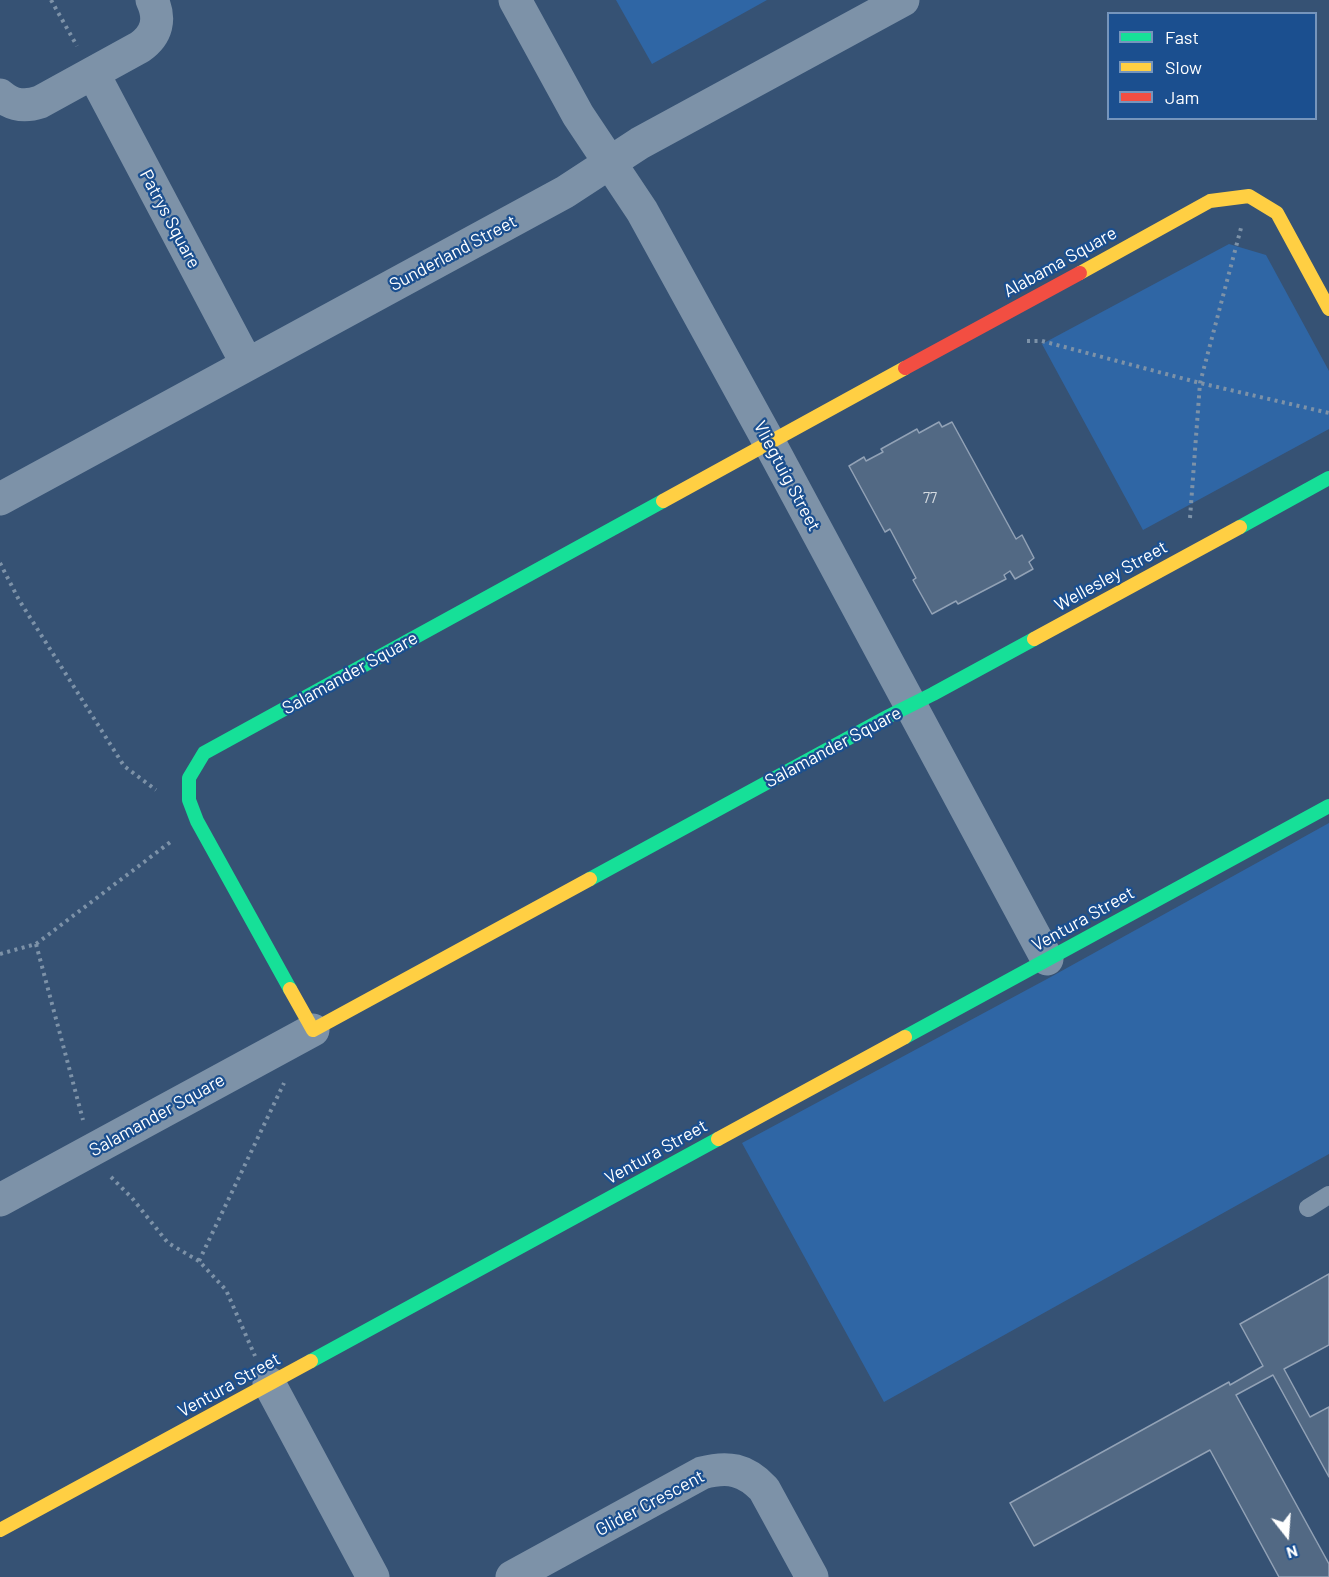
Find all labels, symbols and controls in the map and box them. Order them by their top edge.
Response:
legend [1107,12,1317,120]
text: Fast [1165,26,1199,48]
text: Slow [1165,56,1202,78]
text: Jam [1165,86,1199,108]
street label: Patrys Square [135,166,205,272]
street label: Sunderland Street [386,210,520,296]
street label: Alabama Square [1000,222,1120,302]
street label: Vliegtuig Street [749,417,825,535]
house number: 77 [923,489,937,507]
street label: Wellesley Street [1051,536,1171,616]
street label: Salamander Square [278,627,422,719]
street label: Salamander Square [761,702,905,792]
street label: Ventura Street [1028,882,1138,956]
street label: Salamander Square [85,1069,229,1161]
street label: Ventura Street [601,1115,711,1189]
street label: Ventura Street [174,1348,284,1422]
street label: Glider Crescent [592,1465,708,1541]
north arrow [1257,1505,1317,1565]
text: N [1285,1542,1300,1563]

